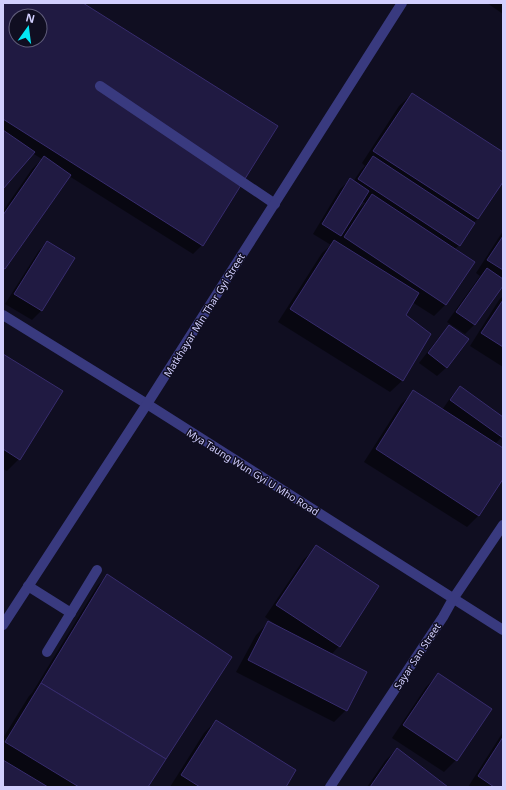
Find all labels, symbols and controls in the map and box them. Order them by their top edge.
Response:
north arrow [8,8,48,48]
text: N [24,9,37,26]
street label: Matkhayar Min Thar Gyi Street [160,250,248,379]
street label: Mya Taung Wun Gyi U Mho Road [184,425,322,519]
street label: Sayar San Street [390,620,444,692]

